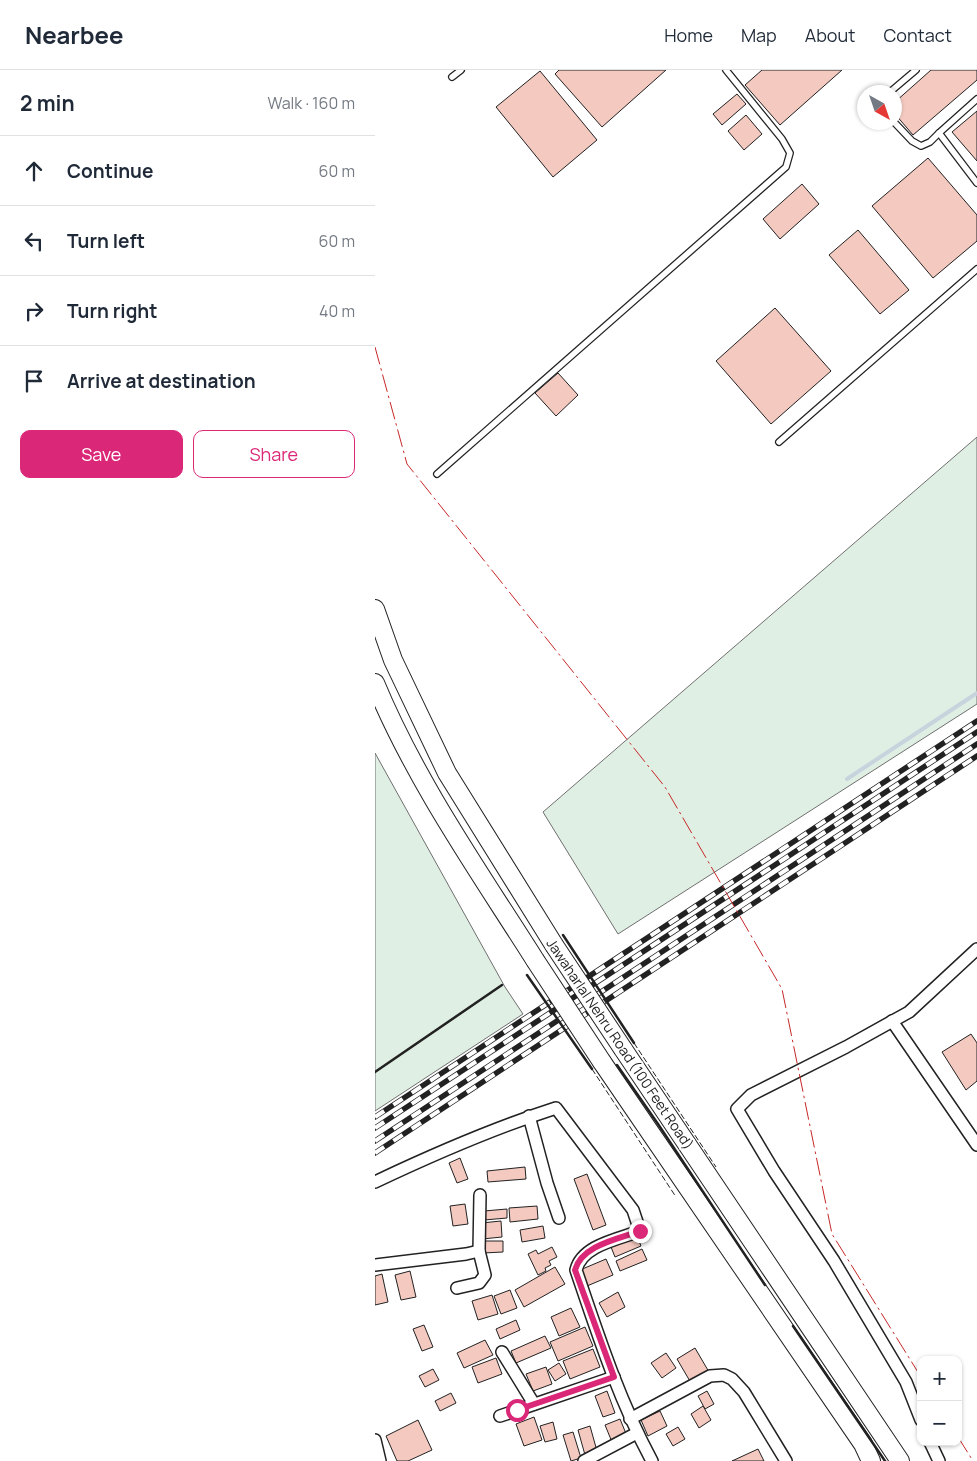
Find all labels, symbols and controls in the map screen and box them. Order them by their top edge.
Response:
text: Nearbee [25,18,124,51]
text: Home [664,23,713,47]
text: Map [741,23,777,47]
text: About [805,23,855,47]
text: Contact [883,23,952,47]
north arrow [857,85,902,130]
text: 2 min [20,89,75,117]
text: Walk · 160 m [267,92,355,114]
icon: ahead [20,157,48,185]
text: Continue [67,158,153,184]
text: 60 m [319,160,355,182]
icon: left [20,227,48,255]
text: Turn left [67,228,145,254]
text: 60 m [319,230,355,252]
icon: right [20,297,48,325]
text: Turn right [67,298,157,324]
text: 40 m [319,300,355,322]
icon: arrive [20,367,48,395]
text: Arrive at destination [67,368,256,394]
button: Save [20,430,183,478]
button: Share [193,430,355,478]
street label: Jawaharlal Nehru Road (100 Feet Road) [542,935,698,1153]
route end [629,1220,652,1243]
map controls [917,1356,962,1446]
button: + [917,1356,962,1401]
route start [506,1399,529,1422]
button: − [917,1401,962,1446]

